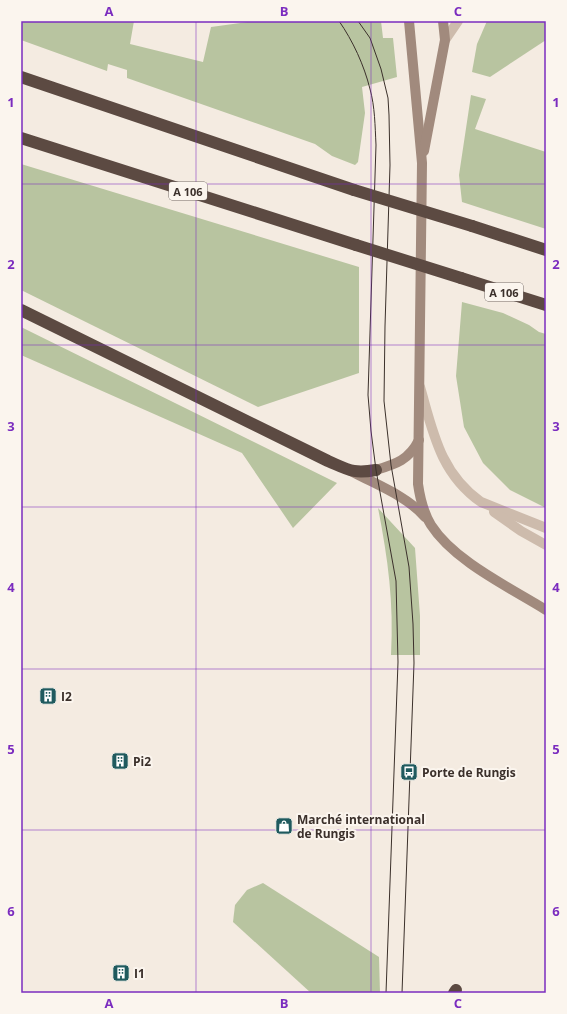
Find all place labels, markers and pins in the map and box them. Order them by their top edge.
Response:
building icon: I2 [38,686,58,706]
place label: I2 [61,688,72,705]
building icon: Pi2 [110,751,130,771]
place label: Pi2 [133,753,151,770]
bus stop icon: Porte de Rungis [399,762,419,782]
place label: Porte de Rungis [422,764,516,781]
place label: Marché international de Rungis [297,811,425,842]
shop icon: Marché international de Rungis [274,816,294,836]
building icon: I1 [111,963,131,983]
place label: I1 [134,965,145,982]

